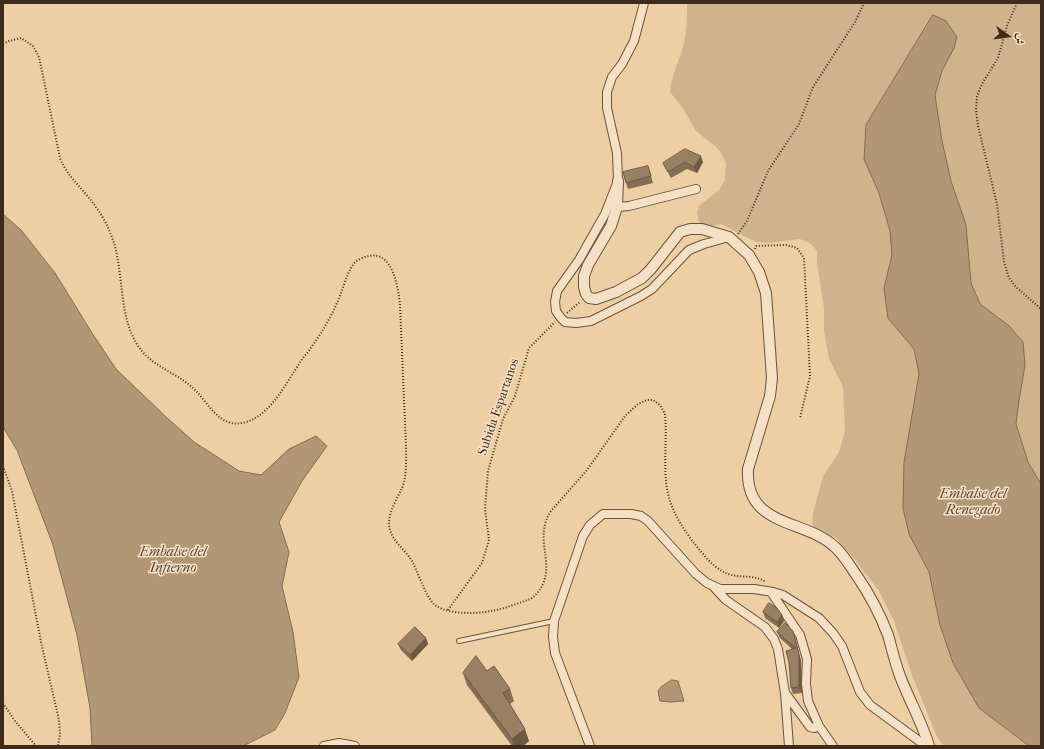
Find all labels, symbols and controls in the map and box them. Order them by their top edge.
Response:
north arrow [988,16,1028,56]
text: ش [1013,32,1028,46]
street label: Subida Espartanos [475,357,523,457]
water label: Embalse del Renegado [940,487,1006,520]
water label: Embalse del Infierno [140,545,206,578]

